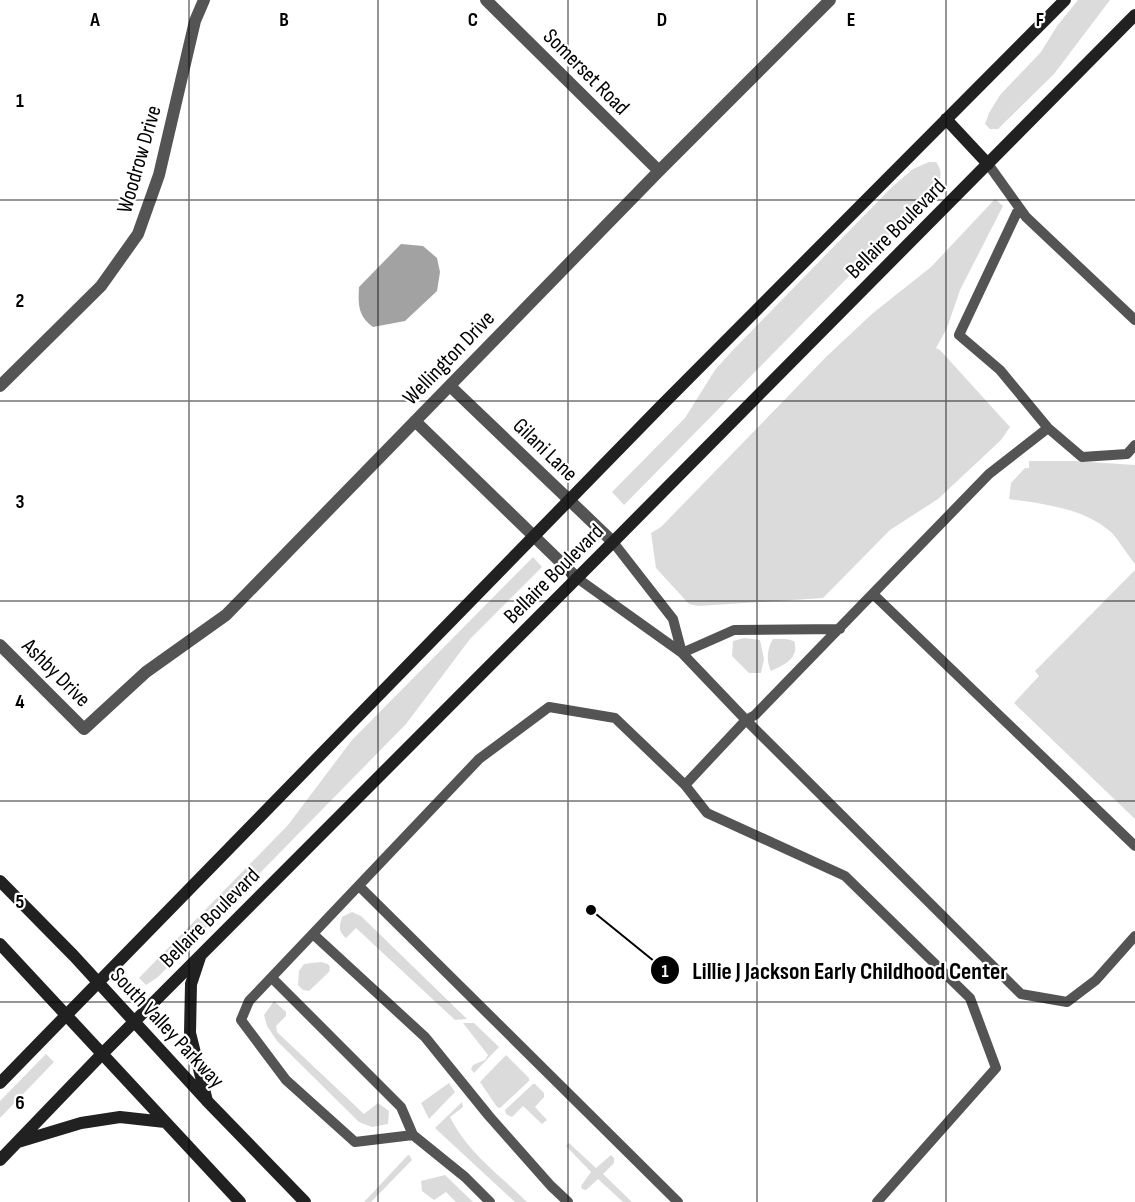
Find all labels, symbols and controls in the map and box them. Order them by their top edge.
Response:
text: A [89,8,100,32]
text: B [279,8,289,32]
text: C [468,8,478,32]
text: D [657,8,667,32]
text: E [847,8,855,32]
text: F [1036,8,1044,32]
street label: Somerset Road [537,23,635,121]
text: 1 [16,89,24,113]
street label: Woodrow Drive [111,103,168,216]
street label: Bellaire Boulevard [840,173,952,285]
text: 2 [16,289,24,313]
street label: Wellington Drive [397,305,501,411]
street label: Gilani Lane [507,413,583,487]
text: 3 [16,490,25,514]
street label: Bellaire Boulevard [498,518,610,630]
street label: Ashby Drive [15,632,96,713]
text: 4 [15,690,25,714]
street label: Bellaire Boulevard [154,862,266,974]
text: 5 [16,890,25,914]
callout: Lillie J Jackson Early Childhood Center [650,949,1020,991]
text: Lillie J Jackson Early Childhood Center [692,957,1008,986]
text: 1 [661,961,669,982]
street label: South Valley Parkway [104,962,230,1094]
text: 6 [15,1091,25,1115]

